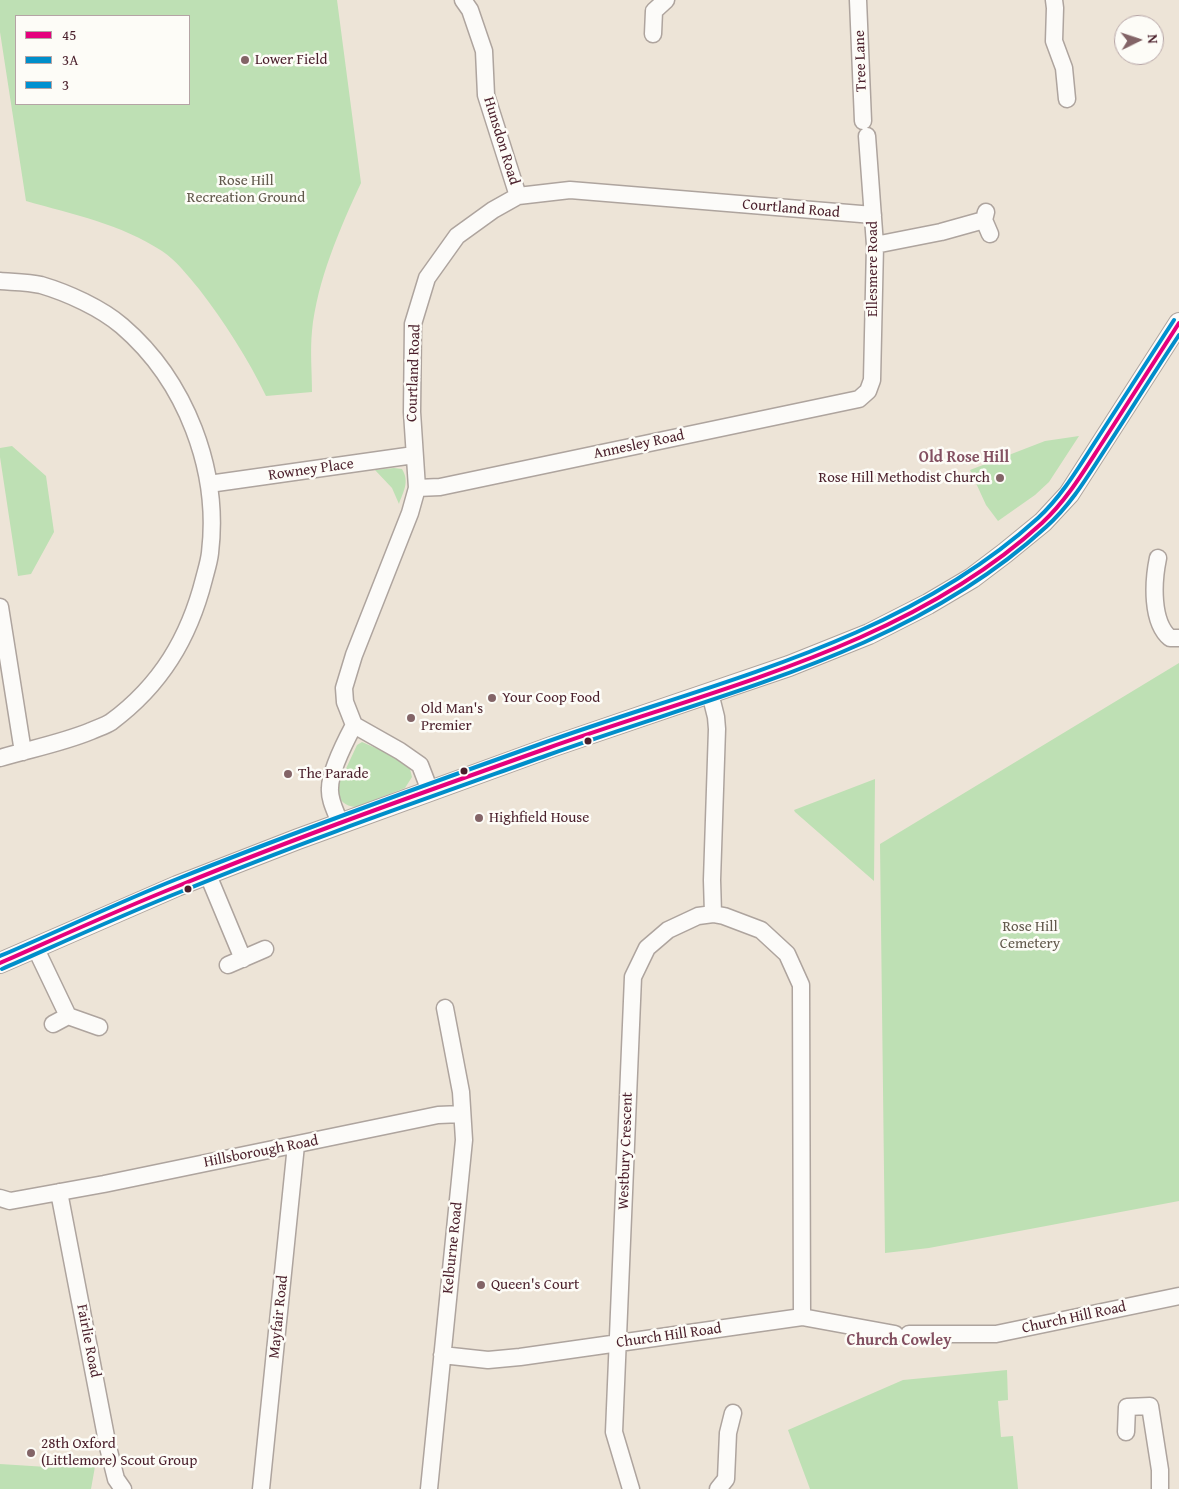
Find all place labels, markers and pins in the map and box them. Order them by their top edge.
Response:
place label: Lower Field [255,51,327,69]
marker: Lower Field [239,54,251,66]
place label: Rose Hill Methodist Church [819,469,990,487]
marker: Rose Hill Methodist Church [994,472,1006,484]
place label: Your Coop Food [502,689,600,707]
marker: Your Coop Food [486,692,498,704]
place label: Old Man's Premier [421,700,483,735]
marker: Old Man's Premier [405,712,417,724]
unlabelled marker [583,736,593,746]
place label: The Parade [298,765,368,783]
unlabelled marker [459,766,469,776]
marker: The Parade [282,768,294,780]
place label: Highfield House [489,809,589,827]
marker: Highfield House [473,812,485,824]
unlabelled marker [183,884,193,894]
place label: Queen's Court [491,1276,579,1294]
marker: Queen's Court [475,1279,487,1291]
place label: 28th Oxford (Littlemore) Scout Group [41,1435,197,1470]
marker: 28th Oxford (Littlemore) Scout Group [25,1447,37,1459]

